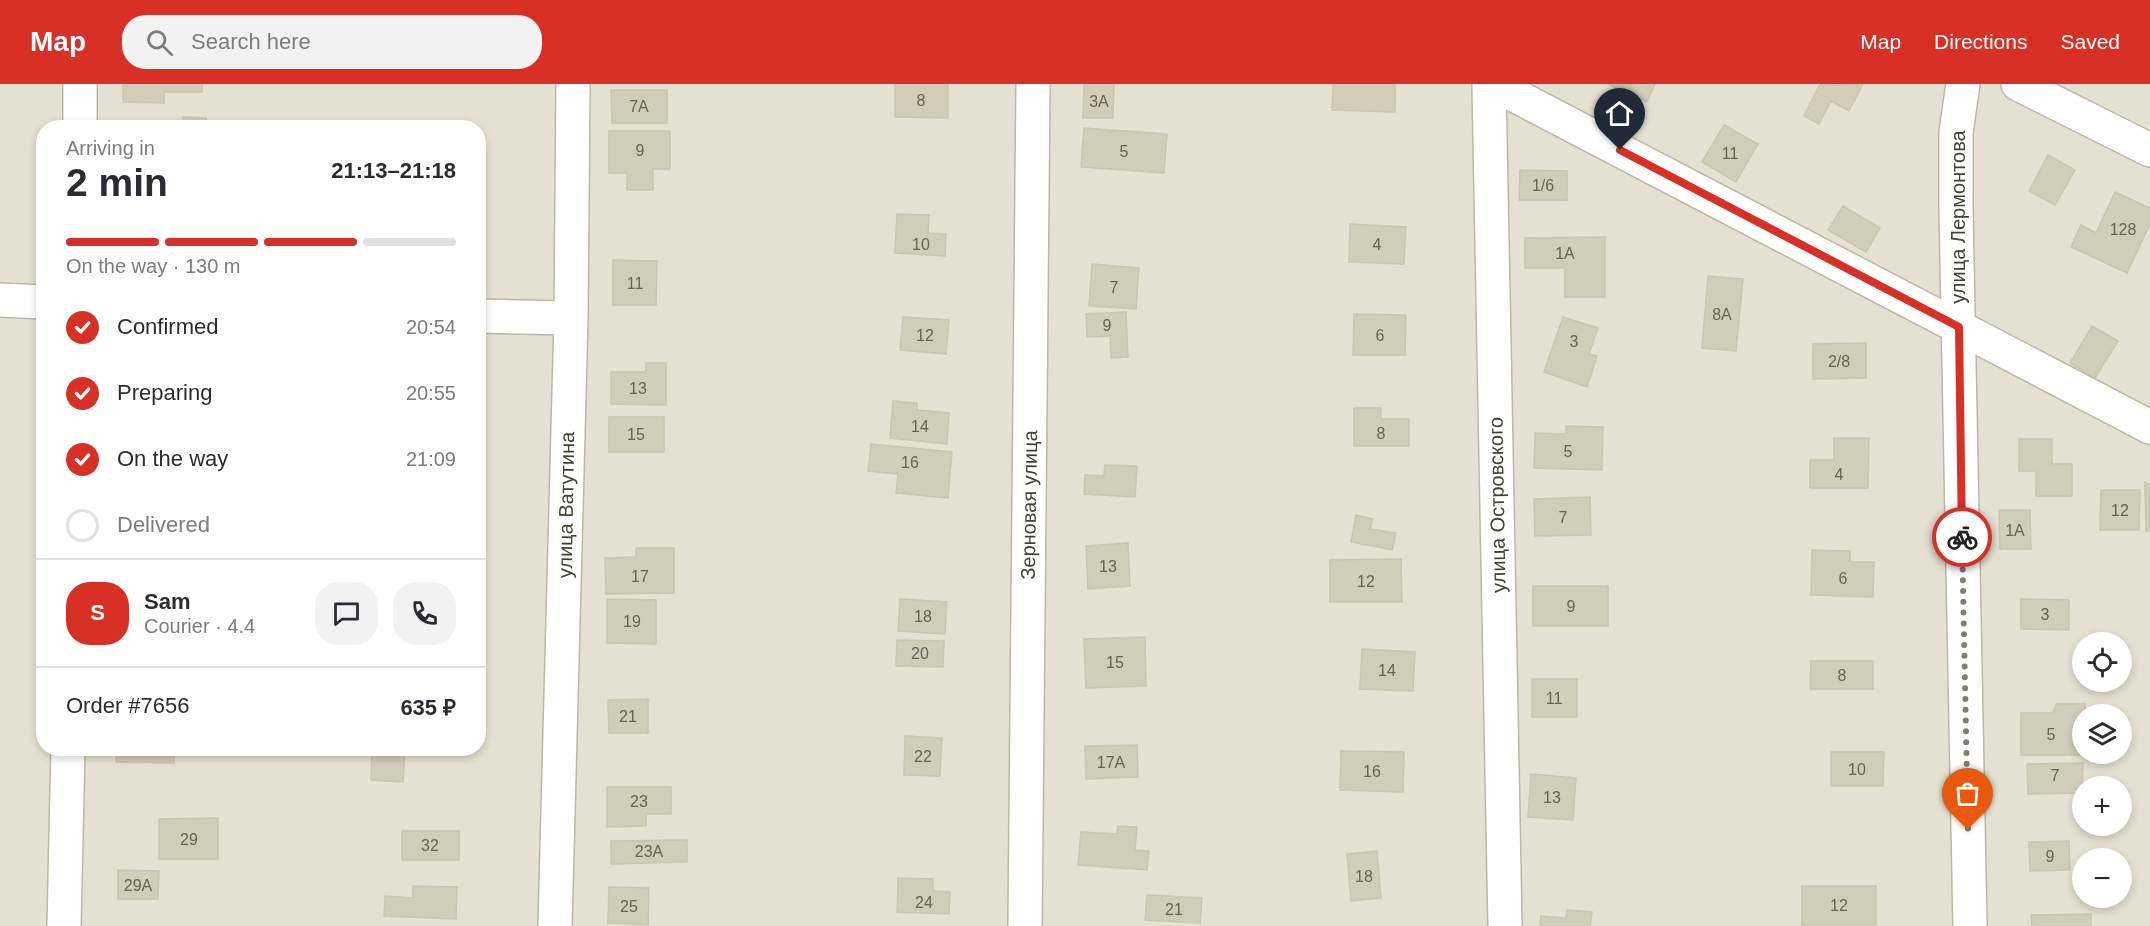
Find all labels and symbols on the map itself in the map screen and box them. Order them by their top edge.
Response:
pin [1594,88,1645,150]
house number: 8 [917,92,926,109]
house number: 3А [1089,93,1109,110]
house number: 7А [629,98,649,115]
street label: улица Лермонтова [1947,129,1969,304]
house number: 9 [636,142,645,159]
house number: 5 [1120,143,1129,160]
house number: 11 [1722,145,1738,162]
house number: 1/6 [1532,177,1554,194]
house number: 128 [2110,221,2136,238]
house number: 10 [912,236,930,253]
house number: 4 [1373,236,1382,253]
house number: 1А [1555,245,1575,262]
house number: 11 [627,275,643,292]
house number: 7 [1110,279,1119,296]
house number: 8А [1712,306,1732,323]
house number: 9 [1103,317,1112,334]
house number: 12 [916,327,934,344]
house number: 6 [1376,327,1385,344]
house number: 3 [1570,333,1579,350]
house number: 2/8 [1828,353,1850,370]
house number: 13 [629,380,647,397]
street label: улица Островского [1484,417,1510,593]
house number: 14 [911,418,929,435]
house number: 8 [1377,425,1386,442]
house number: 15 [627,426,645,443]
street label: Зерновая улица [1017,429,1041,580]
street label: улица Ватутина [554,431,578,578]
house number: 5 [1564,443,1573,460]
house number: 16 [901,454,919,471]
house number: 4 [1835,466,1844,483]
house number: 12 [2111,502,2129,519]
courier [1932,507,1992,567]
house number: 7 [1559,509,1568,526]
house number: 1А [2005,522,2025,539]
house number: 13 [1099,558,1117,575]
house number: 17 [631,568,649,585]
house number: 6 [1839,570,1848,587]
house number: 12 [1357,573,1375,590]
house number: 9 [1567,598,1576,615]
house number: 3 [2041,606,2050,623]
house number: 18 [914,608,932,625]
house number: 19 [623,613,641,630]
house number: 20 [911,645,929,662]
house number: 15 [1106,654,1124,671]
house number: 14 [1378,662,1396,679]
house number: 8 [1838,667,1847,684]
house number: 11 [1546,690,1562,707]
house number: 21 [619,708,637,725]
house number: 5 [2047,726,2056,743]
house number: 22 [914,748,932,765]
house number: 17А [1097,754,1126,771]
house number: 10 [1848,761,1866,778]
house number: 16 [1363,763,1381,780]
house number: 7 [2051,767,2060,784]
pin [1942,768,1993,830]
house number: 13 [1543,789,1561,806]
house number: 23 [630,793,648,810]
house number: 29 [180,831,198,848]
house number: 32 [421,837,439,854]
house number: 23А [635,843,664,860]
house number: 9 [2046,848,2055,865]
house number: 18 [1355,868,1373,885]
house number: 29А [124,877,153,894]
house number: 24 [915,894,933,911]
house number: 12 [1830,897,1848,914]
house number: 25 [620,898,638,915]
house number: 21 [1165,901,1183,918]

